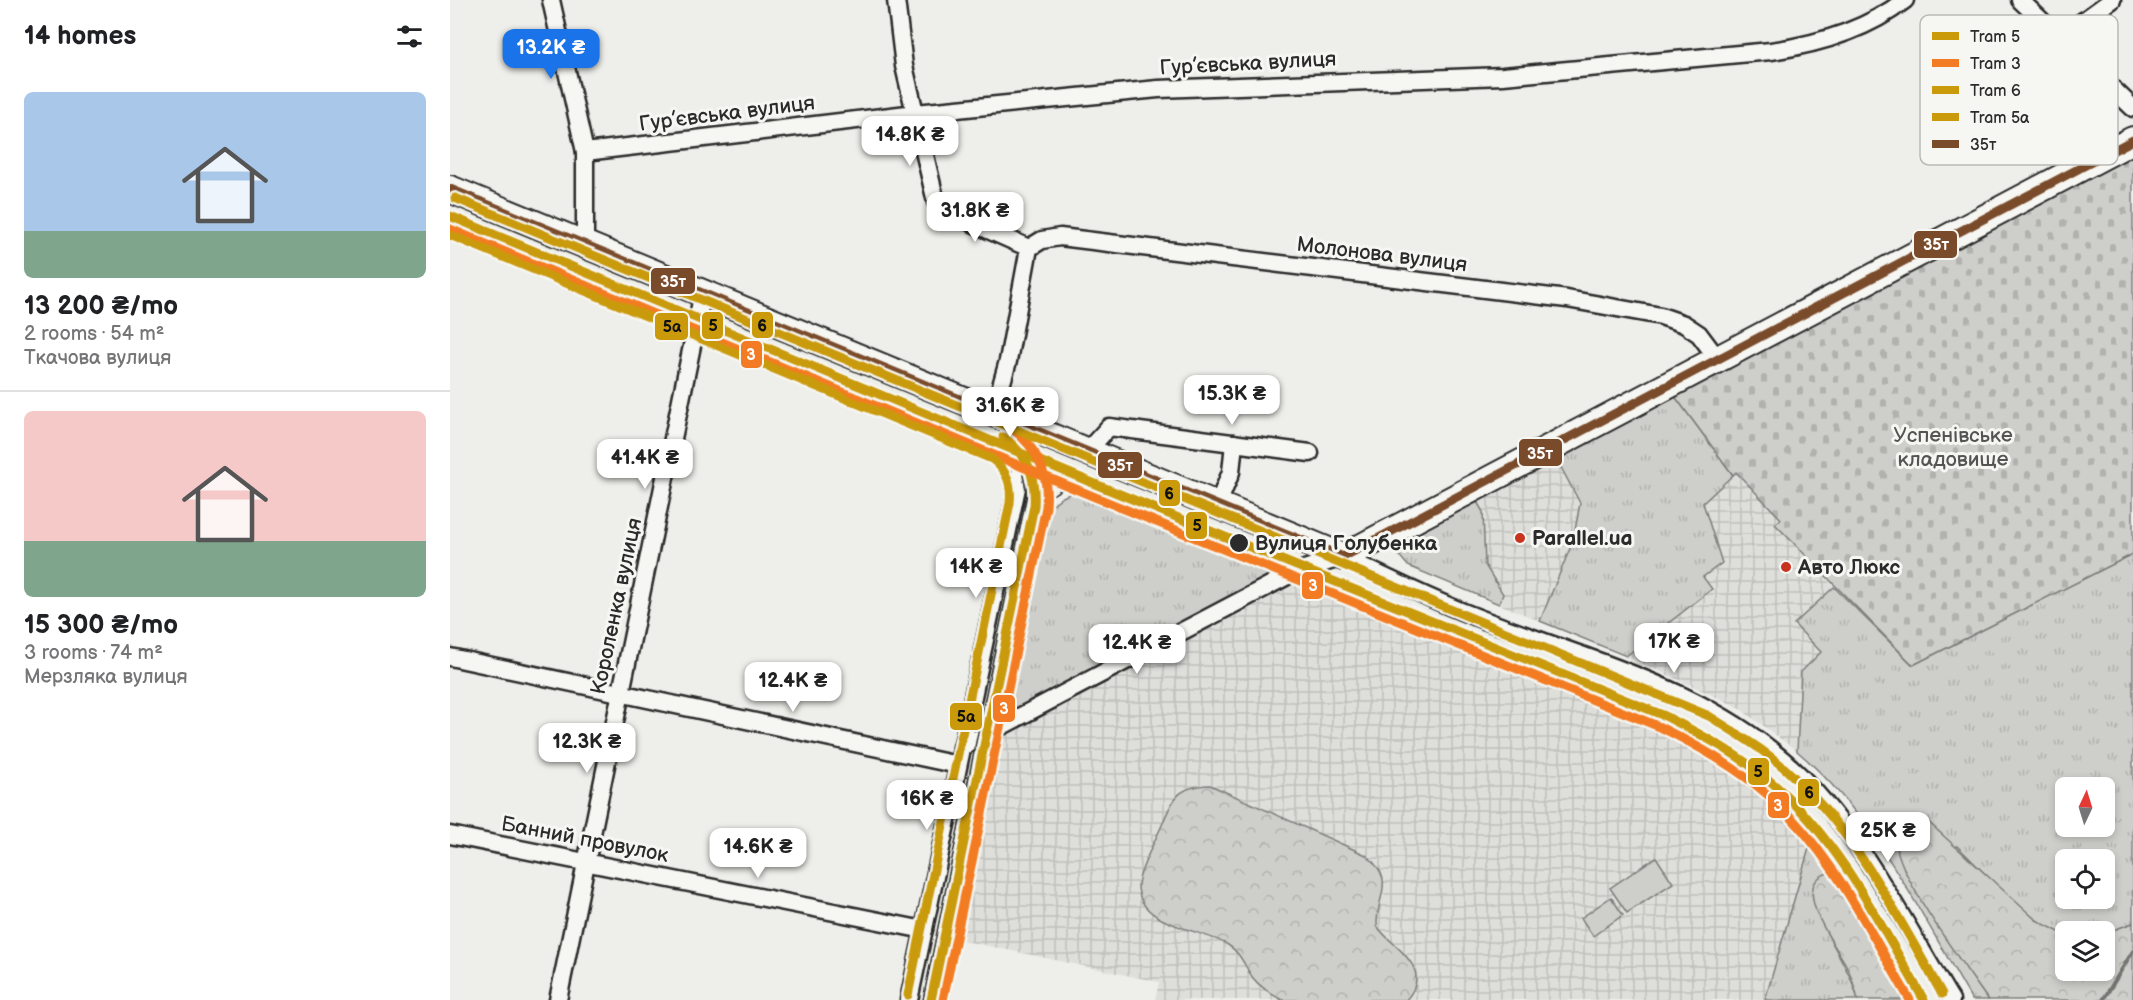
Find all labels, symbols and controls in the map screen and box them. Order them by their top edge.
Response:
legend [1920,15,2118,165]
icon: filters [393,20,426,53]
text: 14 homes [24,21,136,52]
text: Tram 5 [1970,28,2020,47]
pin: 13.2K ₴ [496,29,606,80]
text: 13.2K ₴ [517,36,585,60]
street label: Гур’євська вулиця [1159,46,1337,81]
text: Tram 3 [1970,55,2021,74]
text: Tram 6 [1970,82,2021,101]
street label: Гур’євська вулиця [638,90,816,137]
text: Tram 5а [1970,109,2030,128]
pin: 14.8K ₴ [855,116,965,167]
text: 14.8K ₴ [876,123,944,147]
icon: home [171,131,279,239]
text: 35т [1970,136,1997,155]
pin: 31.8K ₴ [920,192,1030,243]
text: 31.8K ₴ [941,199,1009,223]
line badge: 35т [1913,230,1958,259]
street label: Молонова вулиця [1295,232,1469,277]
text: 35т [1923,236,1949,255]
line badge: 35т [650,267,696,295]
text: 35т [660,273,686,292]
text: 13 200 ₴/mo [24,291,178,322]
line badge: 5 [701,311,724,340]
line badge: 6 [751,311,774,339]
line badge: 5а [654,312,689,341]
text: 5 [708,317,718,336]
text: 6 [757,317,767,336]
text: 5а [663,318,682,337]
text: 2 rooms · 54 m² [24,322,164,346]
line badge: 3 [740,340,763,369]
text: Ткачова вулиця [24,346,171,370]
text: 3 [746,346,756,365]
pin: 15.3K ₴ [1177,375,1287,426]
text: 15.3K ₴ [1198,382,1266,406]
pin: 31.6K ₴ [955,387,1065,438]
text: 31.6K ₴ [976,394,1044,418]
park label: Успенівське кладовище [1893,423,2013,472]
line badge: 35т [1518,438,1563,467]
pin: 41.4K ₴ [590,439,700,490]
text: 35т [1527,445,1553,464]
text: 41.4K ₴ [611,446,679,470]
icon: home [171,450,279,558]
line badge: 35т [1097,451,1143,479]
text: 35т [1107,457,1133,476]
line badge: 6 [1158,479,1181,507]
text: 6 [1164,485,1174,504]
line badge: 5 [1185,511,1208,540]
street label: Короленка вулиця [586,516,647,697]
text: 5 [1192,517,1202,536]
place label: Parallel.ua [1532,526,1633,551]
place label: Вулиця Голубенка [1255,531,1438,556]
marker: Parallel.ua [1513,531,1527,545]
marker: Вулиця Голубенка [1228,532,1250,554]
pin: 14K ₴ [934,548,1018,599]
text: 14K ₴ [950,555,1002,579]
place label: Авто Люкс [1797,555,1901,580]
marker: Авто Люкс [1779,560,1793,574]
line badge: 3 [1301,571,1324,600]
text: 3 [1308,577,1318,596]
text: 15 300 ₴/mo [24,610,178,641]
pin: 17K ₴ [1632,623,1716,674]
pin: 12.4K ₴ [1082,624,1192,675]
text: 17K ₴ [1648,630,1700,654]
text: 12.4K ₴ [1103,631,1171,655]
text: 3 rooms · 74 m² [24,641,163,665]
pin: 12.4K ₴ [738,662,848,713]
text: Мерзляка вулиця [24,665,188,689]
text: 12.4K ₴ [759,669,827,693]
line badge: 3 [992,694,1016,723]
text: 3 [999,700,1009,719]
line badge: 5а [949,702,983,731]
text: 5а [957,708,976,727]
pin: 12.3K ₴ [532,723,642,774]
text: 12.3K ₴ [553,730,621,754]
line badge: 5 [1747,757,1770,786]
text: 5 [1753,763,1763,782]
north arrow [2055,777,2115,837]
map controls [2055,777,2115,981]
line badge: 6 [1797,778,1820,807]
pin: 16K ₴ [885,780,969,831]
text: 6 [1804,784,1814,803]
text: 16K ₴ [901,787,953,811]
line badge: 3 [1767,791,1790,819]
text: 3 [1773,797,1783,816]
street label: Банний провулок [499,811,671,868]
pin: 25K ₴ [1846,812,1930,863]
text: 25K ₴ [1860,819,1916,843]
pin: 14.6K ₴ [703,828,813,879]
text: 14.6K ₴ [723,835,793,859]
button: locate [2055,849,2115,909]
button: layers [2055,921,2115,981]

